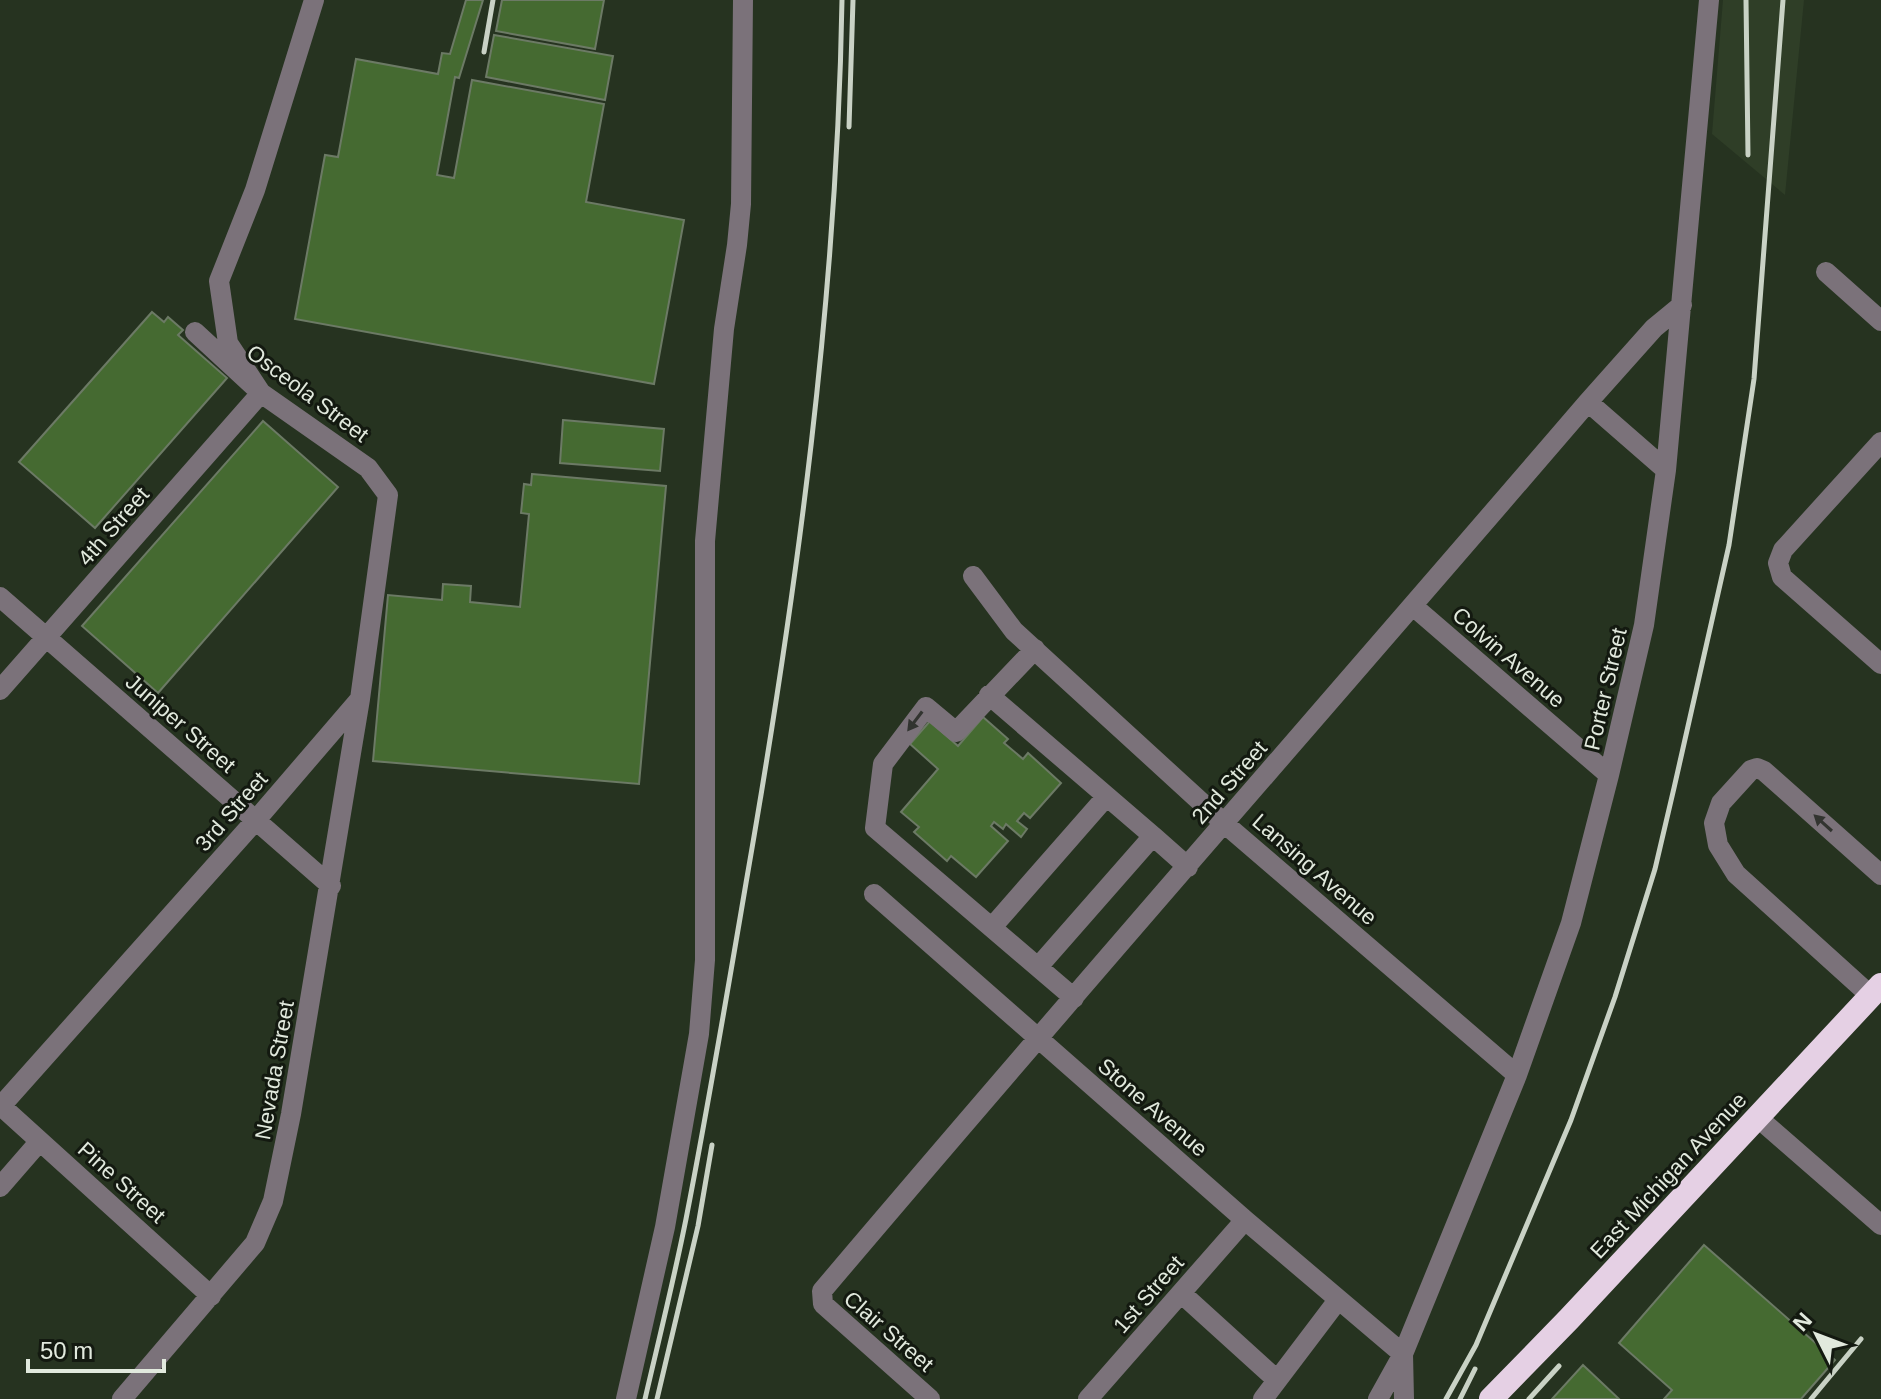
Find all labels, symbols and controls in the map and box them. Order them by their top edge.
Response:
street label: Osceola Street [242,340,373,447]
street label: 4th Street [73,482,154,571]
street label: Colvin Avenue [1448,602,1570,713]
street label: Porter Street [1579,626,1632,753]
street label: Juniper Street [121,669,241,778]
one-way arrow [908,710,924,731]
street label: 2nd Street [1187,736,1272,829]
street label: 3rd Street [190,767,273,856]
street label: Lansing Avenue [1248,809,1382,930]
one-way arrow [1813,815,1832,833]
street label: Nevada Street [250,999,299,1142]
street label: Stone Avenue [1093,1053,1212,1162]
street label: East Michigan Avenue [1585,1087,1752,1263]
street label: Pine Street [73,1137,170,1228]
street label: 1st Street [1108,1251,1189,1338]
street label: Clair Street [839,1286,938,1377]
north arrow [1777,1295,1857,1375]
text: N [1788,1308,1817,1336]
scale bar [28,1323,164,1373]
text: 50 m [40,1337,93,1364]

